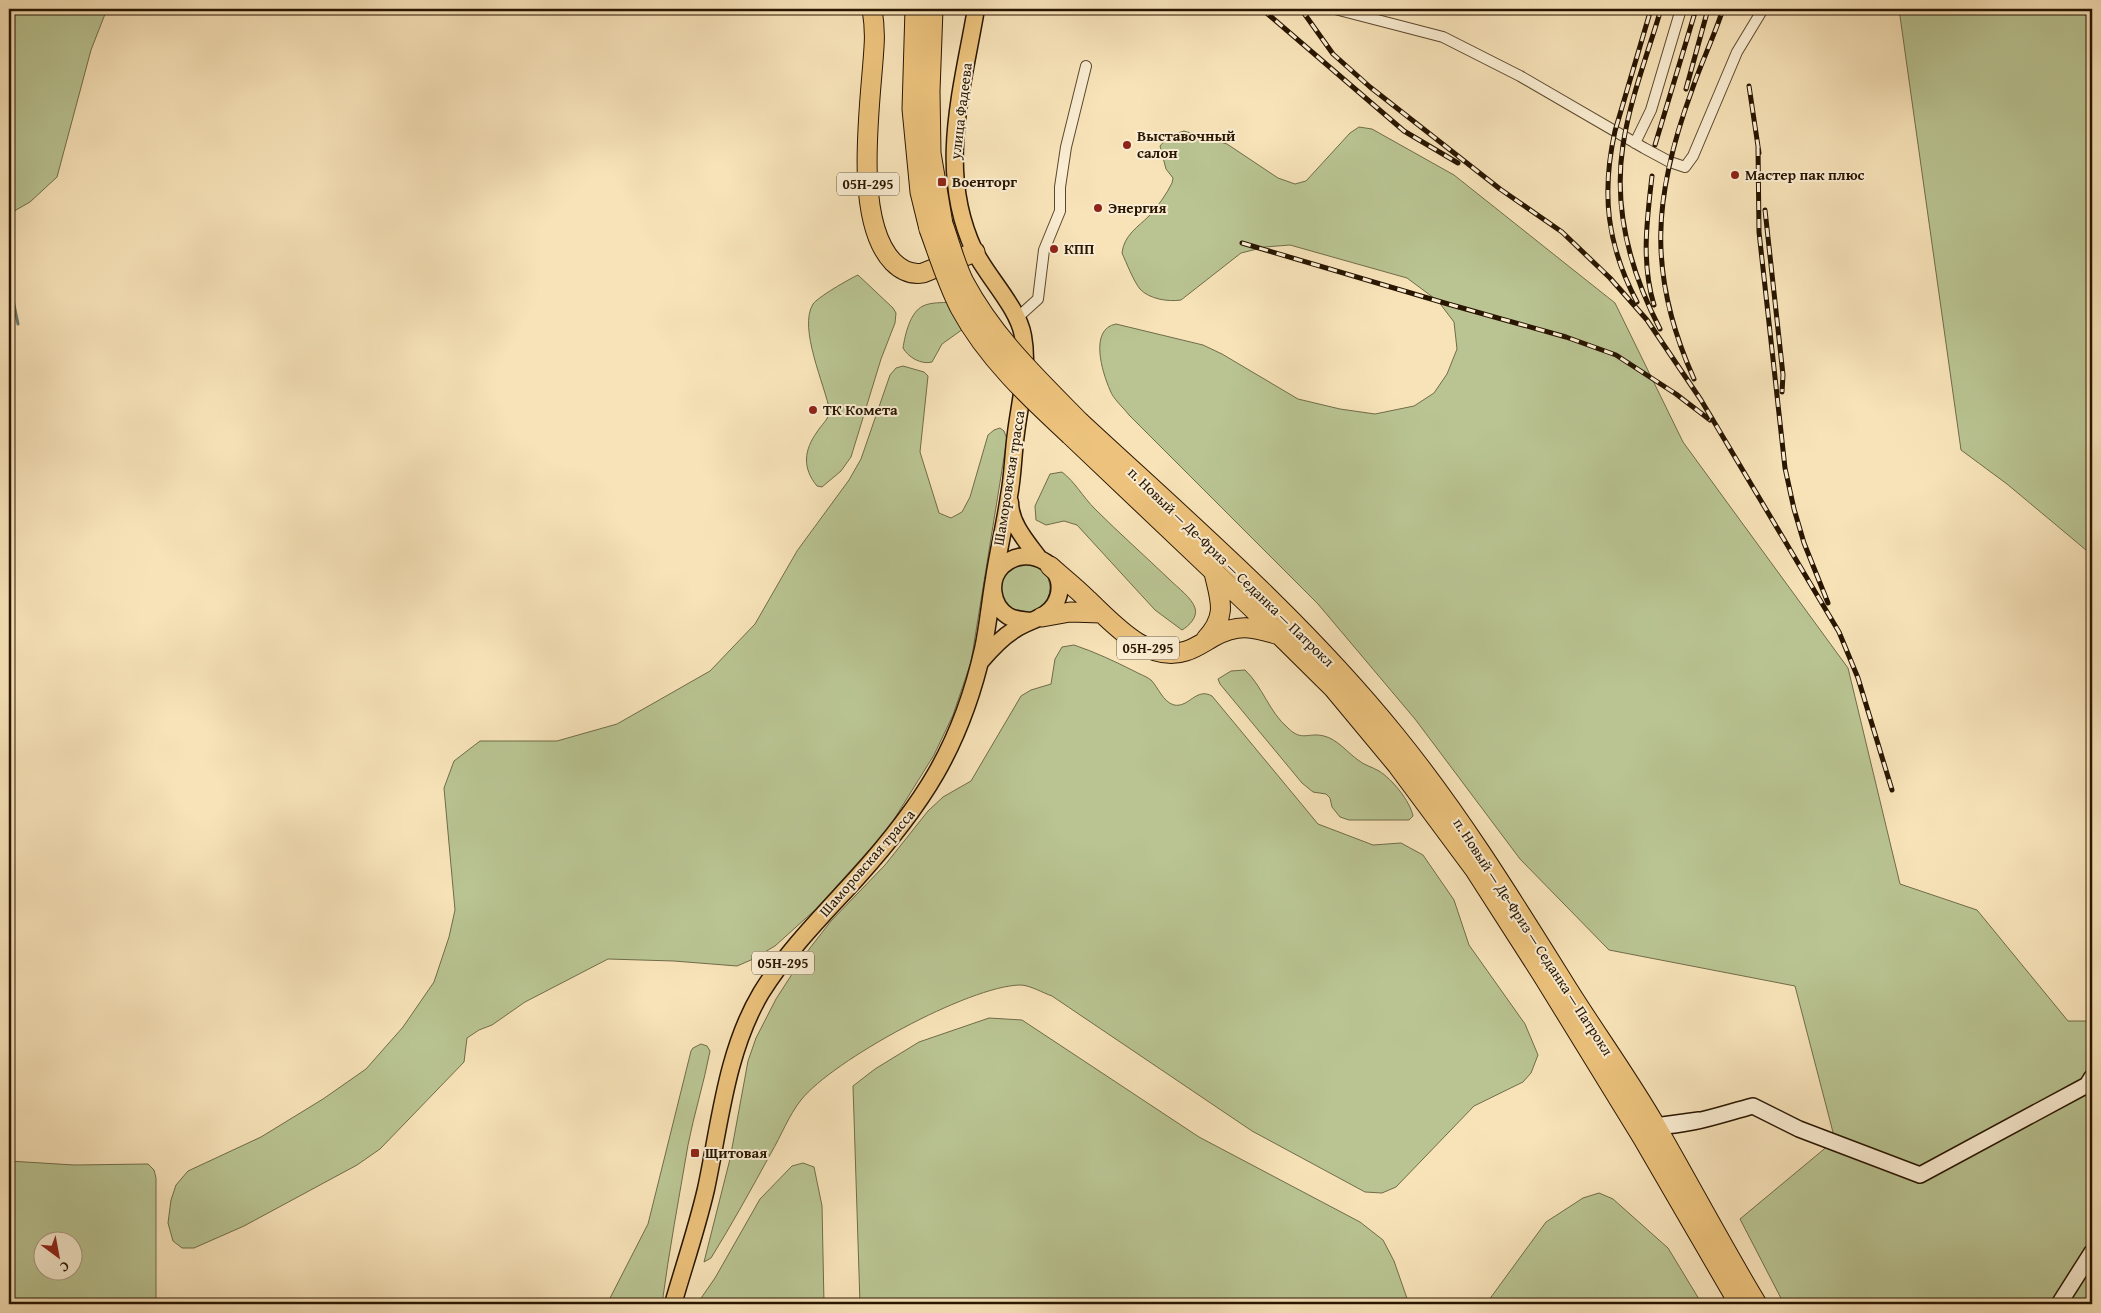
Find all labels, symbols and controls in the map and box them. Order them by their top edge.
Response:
street label: улица Фадеева [944,60,977,162]
place label: Выставочный салон [1137,125,1236,163]
marker: Выставочный салон [1121,139,1133,151]
place label: Мастер пак плюс [1745,164,1865,185]
marker: Мастер пак плюс [1729,169,1741,181]
place label: Военторг [952,171,1017,192]
road number: 05Н-295 [837,172,899,195]
marker: Военторг [936,176,948,188]
place label: Энергия [1108,197,1166,218]
marker: Энергия [1092,202,1104,214]
place label: КПП [1064,238,1094,259]
marker: КПП [1048,243,1060,255]
place label: ТК Комета [823,399,898,420]
marker: ТК Комета [807,404,819,416]
street label: Шаморовская трасса [987,408,1030,547]
street label: п. Новый — Де-Фриз — Седанка — Патрокл [1123,462,1339,671]
road number: 05Н-295 [1117,636,1179,660]
street label: Шаморовская трасса [814,804,920,921]
street label: п. Новый — Де-Фриз — Седанка — Патрокл [1448,814,1618,1060]
road number: 05Н-295 [752,951,814,974]
place label: Щитовая [705,1142,767,1163]
marker: Щитовая [689,1147,701,1159]
north arrow [32,1230,82,1280]
text: С [56,1256,74,1278]

